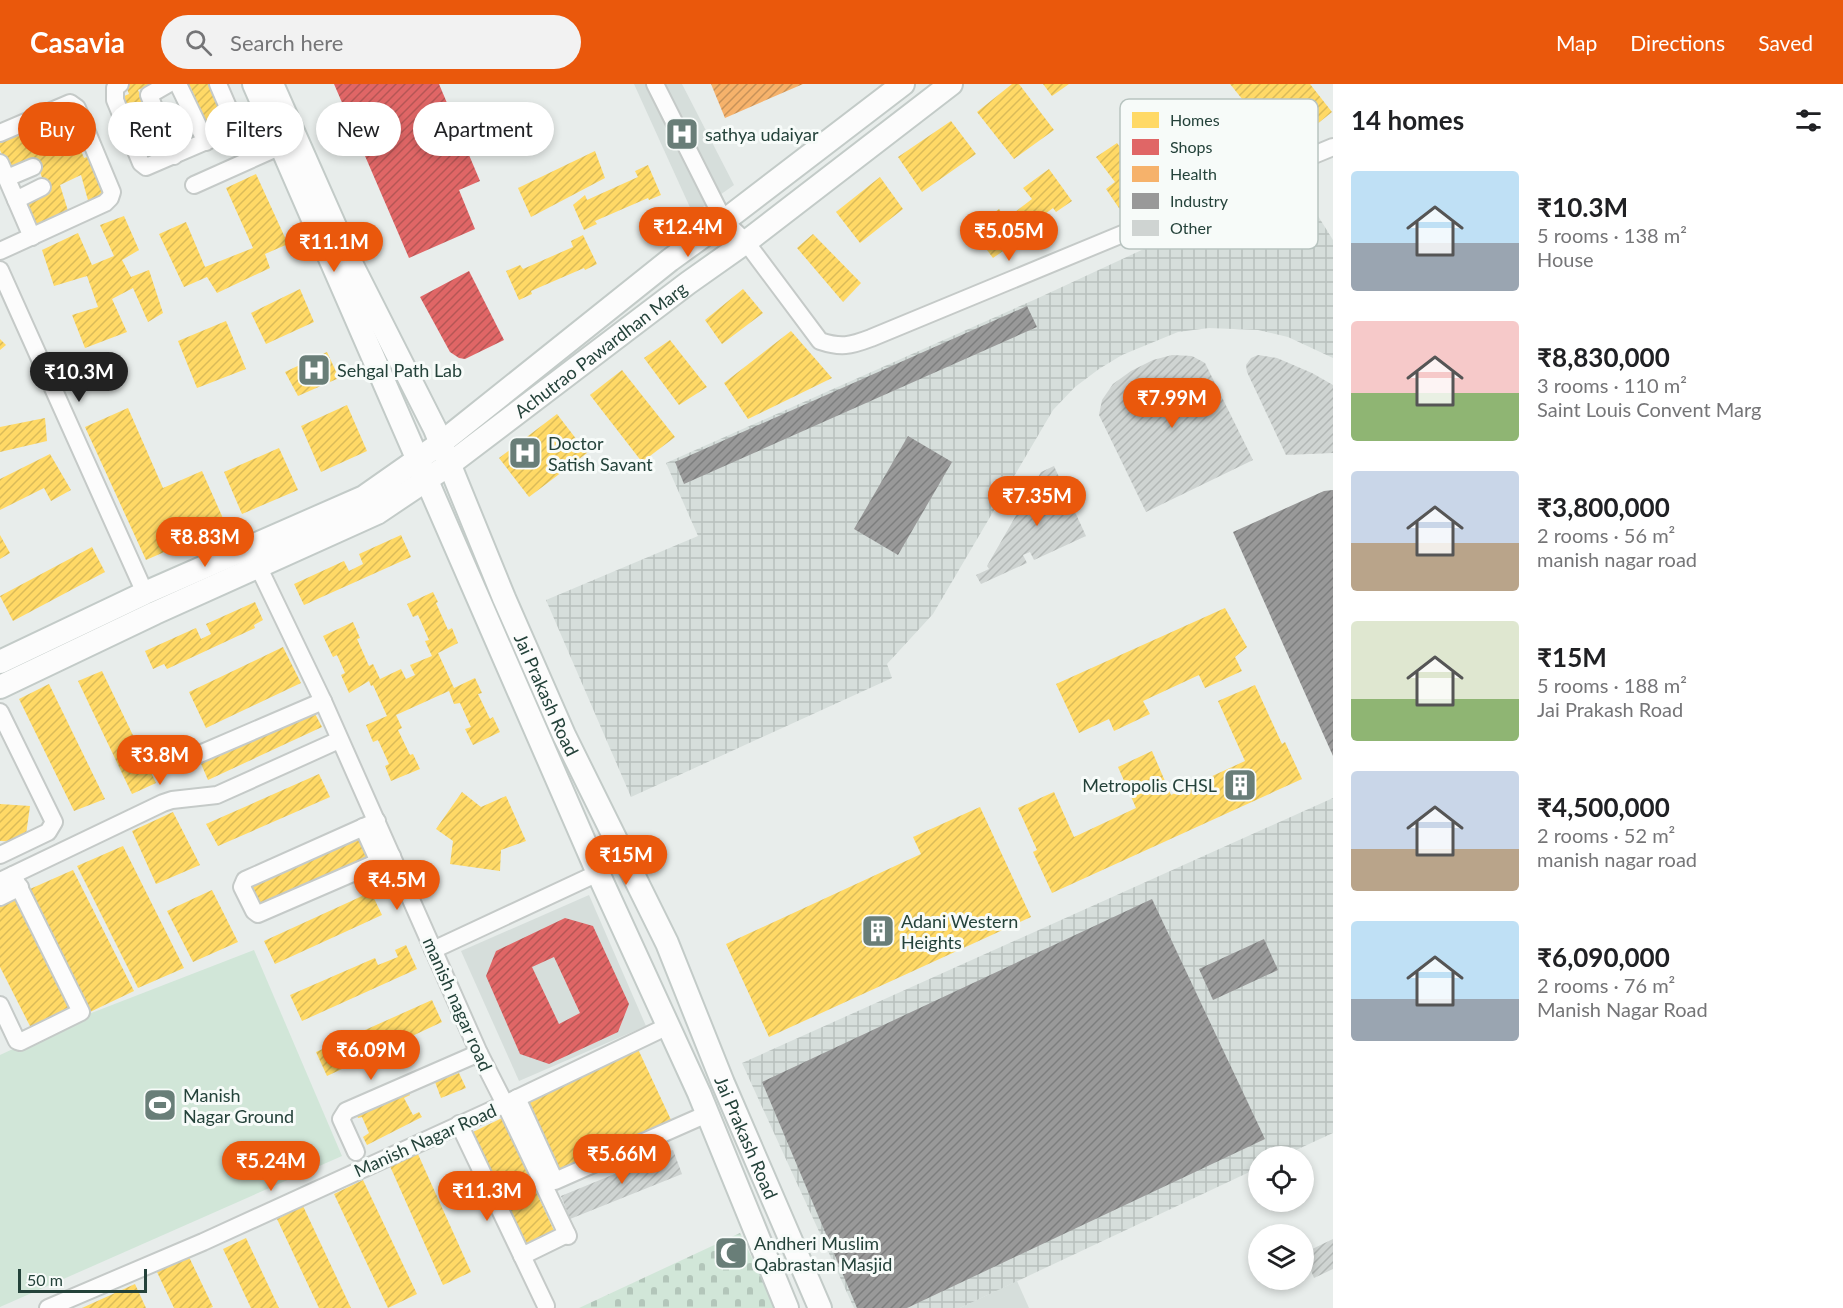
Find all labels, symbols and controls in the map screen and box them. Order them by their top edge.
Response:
search box [161,15,581,69]
text: Casavia [30,25,125,59]
icon: search [182,26,215,59]
text: Search here [230,29,344,56]
text: Map [1556,30,1597,55]
text: Directions [1630,30,1725,55]
text: Saved [1758,30,1813,55]
legend [1120,99,1318,249]
chip: Buy [18,102,96,156]
chip: Rent [108,102,193,156]
chip: Filters [205,102,304,156]
chip: New [316,102,401,156]
chip: Apartment [413,102,554,156]
text: 14 homes [1351,104,1464,136]
icon: filters [1792,104,1825,137]
text: Homes [1170,110,1220,129]
hospital icon: sathya udaiyar [664,116,700,152]
place label: sathya udaiyar [705,123,819,145]
text: Shops [1170,137,1213,156]
text: Health [1170,164,1217,183]
text: Industry [1170,191,1229,210]
text: ₹10.3M [1537,191,1628,223]
icon: home [1399,195,1471,267]
pin: ₹12.4M [639,207,737,258]
pin: ₹5.05M [960,211,1058,262]
text: ₹12.4M [653,214,723,238]
text: ₹5.05M [974,218,1044,242]
text: Other [1170,218,1212,237]
pin: ₹11.1M [285,222,383,273]
text: 5 rooms · 138 m² [1537,223,1687,247]
text: ₹11.1M [299,229,369,253]
text: House [1537,247,1594,271]
street label: Achutrao Pawardhan Marg [510,277,691,422]
text: ₹8,830,000 [1537,341,1670,373]
icon: home [1399,345,1471,417]
pin: ₹10.3M [30,352,128,403]
hospital icon: Sehgal Path Lab [296,352,332,388]
text: ₹10.3M [44,359,114,383]
place label: Sehgal Path Lab [337,359,462,381]
text: 3 rooms · 110 m² [1537,373,1687,397]
pin: ₹7.99M [1123,378,1221,429]
text: ₹7.99M [1137,385,1207,409]
text: Saint Louis Convent Marg [1537,397,1761,421]
place label: Doctor Satish Savant [548,432,653,475]
hospital icon: Doctor Satish Savant [507,435,543,471]
pin: ₹7.35M [988,476,1086,527]
text: ₹7.35M [1002,483,1072,507]
text: ₹3,800,000 [1537,491,1670,523]
icon: home [1399,495,1471,567]
pin: ₹8.83M [156,517,254,568]
text: 2 rooms · 56 m² [1537,523,1675,547]
text: ₹8.83M [170,524,240,548]
text: manish nagar road [1537,547,1697,571]
street label: Jai Prakash Road [510,630,584,760]
text: ₹15M [1537,641,1607,673]
icon: home [1399,645,1471,717]
text: 5 rooms · 188 m² [1537,673,1687,697]
text: Jai Prakash Road [1537,697,1683,721]
pin: ₹3.8M [118,735,202,786]
text: ₹3.8M [131,742,189,766]
building icon: Metropolis CHSL [1222,767,1258,803]
place label: Metropolis CHSL [1082,774,1217,796]
text: ₹4,500,000 [1537,791,1670,823]
icon: home [1399,795,1471,867]
text: 2 rooms · 52 m² [1537,823,1675,847]
pin: ₹15M [590,835,662,886]
text: ₹15M [599,842,653,866]
text: manish nagar road [1537,847,1697,871]
pin: ₹4.5M [355,860,439,911]
text: ₹4.5M [368,867,426,891]
place label: Adani Western Heights [901,910,1018,953]
building icon: Adani Western Heights [860,913,896,949]
street label: manish nagar road [419,934,497,1074]
text: ₹6,090,000 [1537,941,1670,973]
icon: home [1399,945,1471,1017]
text: 2 rooms · 76 m² [1537,973,1675,997]
text: Manish Nagar Road [1537,997,1708,1021]
pin: ₹6.09M [322,1030,420,1081]
text: ₹6.09M [336,1037,406,1061]
street label: Jai Prakash Road [710,1073,783,1202]
place label: Manish Nagar Ground [183,1084,294,1127]
sports icon: Manish Nagar Ground [142,1087,178,1123]
street label: Manish Nagar Road [350,1099,500,1181]
pin: ₹5.66M [573,1134,671,1185]
pin: ₹5.24M [222,1141,320,1192]
text: ₹5.66M [587,1141,657,1165]
map controls [1248,1146,1314,1290]
button: locate [1248,1146,1314,1212]
text: ₹5.24M [236,1148,306,1172]
pin: ₹11.3M [438,1171,536,1222]
text: ₹11.3M [452,1178,522,1202]
button: layers [1248,1224,1314,1290]
place label: Andheri Muslim Qabrastan Masjid [754,1232,892,1275]
mosque icon: Andheri Muslim Qabrastan Masjid [713,1235,749,1271]
scale bar [18,1266,147,1294]
text: 50 m [27,1270,63,1289]

